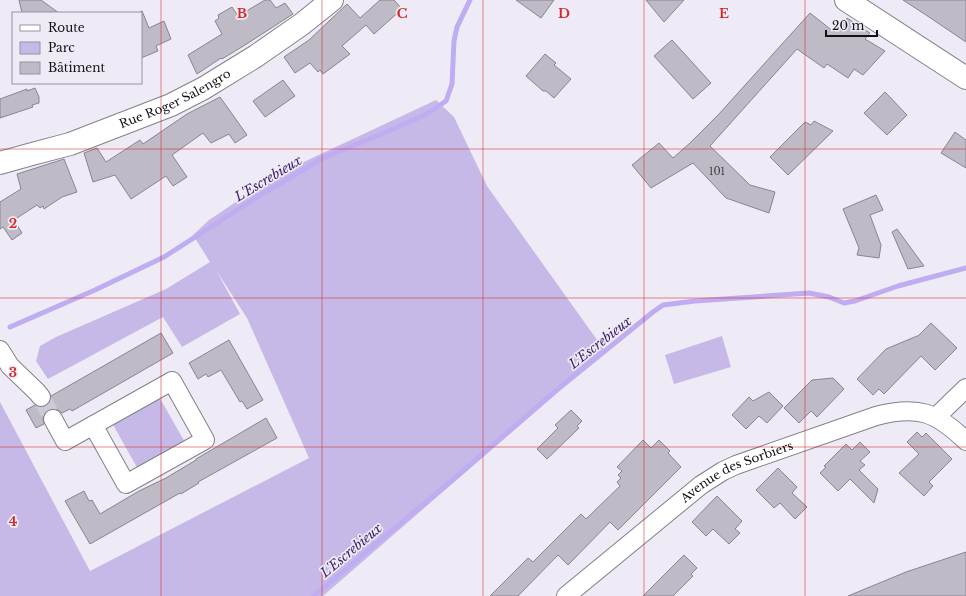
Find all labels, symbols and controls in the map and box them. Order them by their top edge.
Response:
text: B [237,5,247,22]
text: C [397,5,408,22]
text: D [558,5,570,22]
text: E [719,5,729,22]
legend [12,12,142,84]
scale bar [826,12,877,38]
text: 20 m [832,18,864,33]
text: Route [48,20,85,35]
text: Parc [48,40,75,55]
text: Bâtiment [48,60,106,75]
street label: Rue Roger Salengro [117,65,233,131]
water label: L'Escrebieux [231,151,305,206]
house number: 101 [709,165,725,178]
text: 2 [9,215,17,232]
water label: L'Escrebieux [565,312,636,373]
text: 3 [9,364,17,381]
street label: Avenue des Sorbiers [677,438,795,506]
text: 4 [9,513,18,530]
water label: L'Escrebieux [316,519,386,582]

